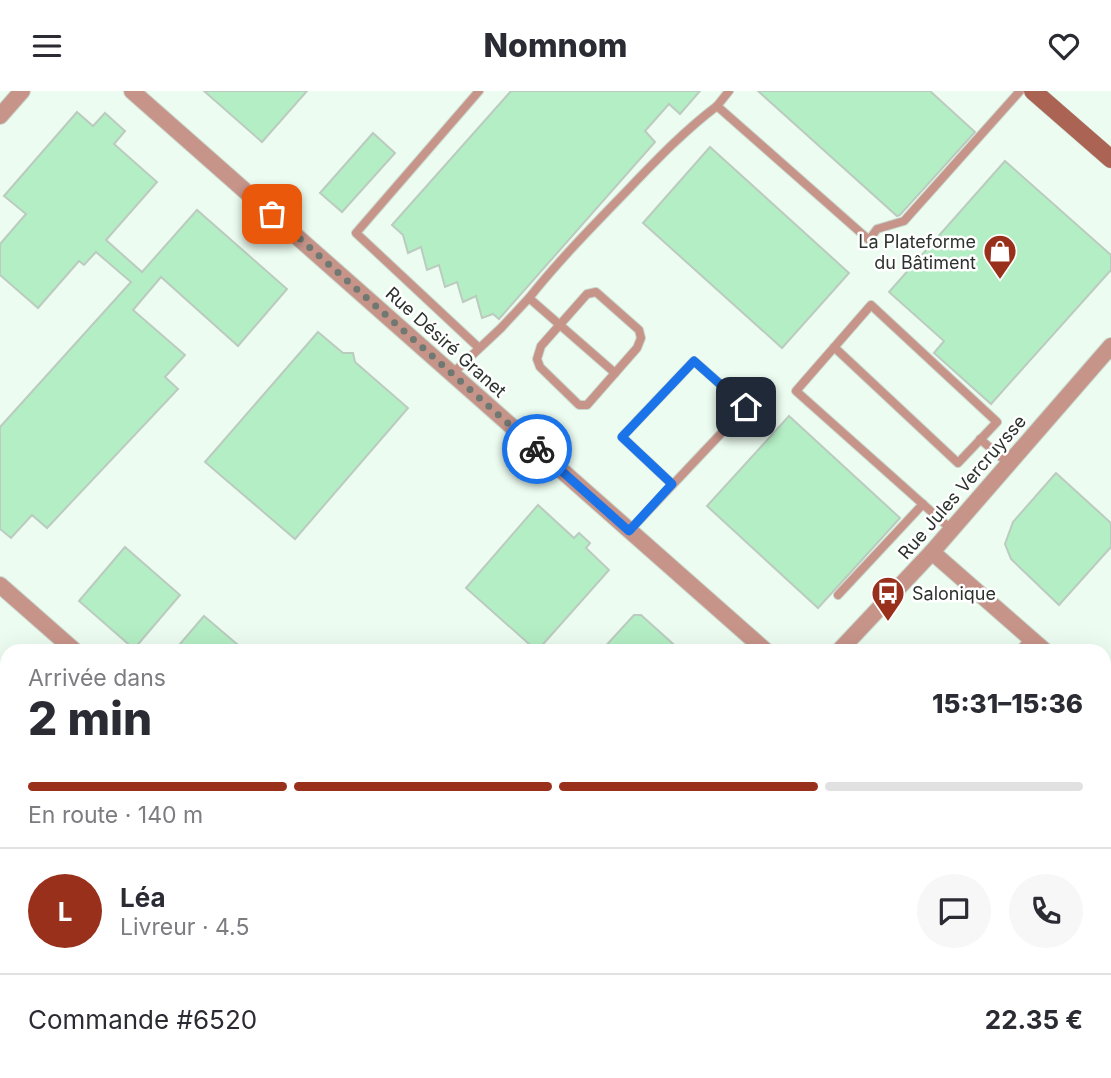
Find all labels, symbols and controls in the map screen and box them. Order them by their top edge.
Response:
text: Nomnom [484,26,627,65]
icon: menu [28,27,66,65]
icon: heart [1045,27,1083,65]
pin [242,184,302,244]
icon: bag [253,195,291,233]
place label: La Plateforme du Bâtiment [858,231,976,273]
shop icon: La Plateforme du Bâtiment [981,232,1019,281]
street label: Rue Désiré Granet [382,283,511,402]
pin [716,377,776,437]
icon: home [727,388,765,426]
street label: Rue Jules Vercruysse [894,411,1030,563]
courier [502,414,572,484]
icon: bike [518,430,556,468]
bus stop icon: Salonique [869,574,907,623]
place label: Salonique [912,583,996,604]
text: Arrivée dans [28,664,166,692]
text: 15:31–15:36 [932,688,1083,719]
text: 2 min [28,690,152,746]
text: En route · 140 m [28,801,203,829]
button: chat [917,874,991,948]
button: phone [1009,874,1083,948]
text: Léa [120,882,166,913]
text: L [58,896,72,927]
text: Livreur · 4.5 [120,913,249,941]
text: Commande #6520 [28,1004,257,1035]
text: 22.35 € [985,1004,1083,1035]

